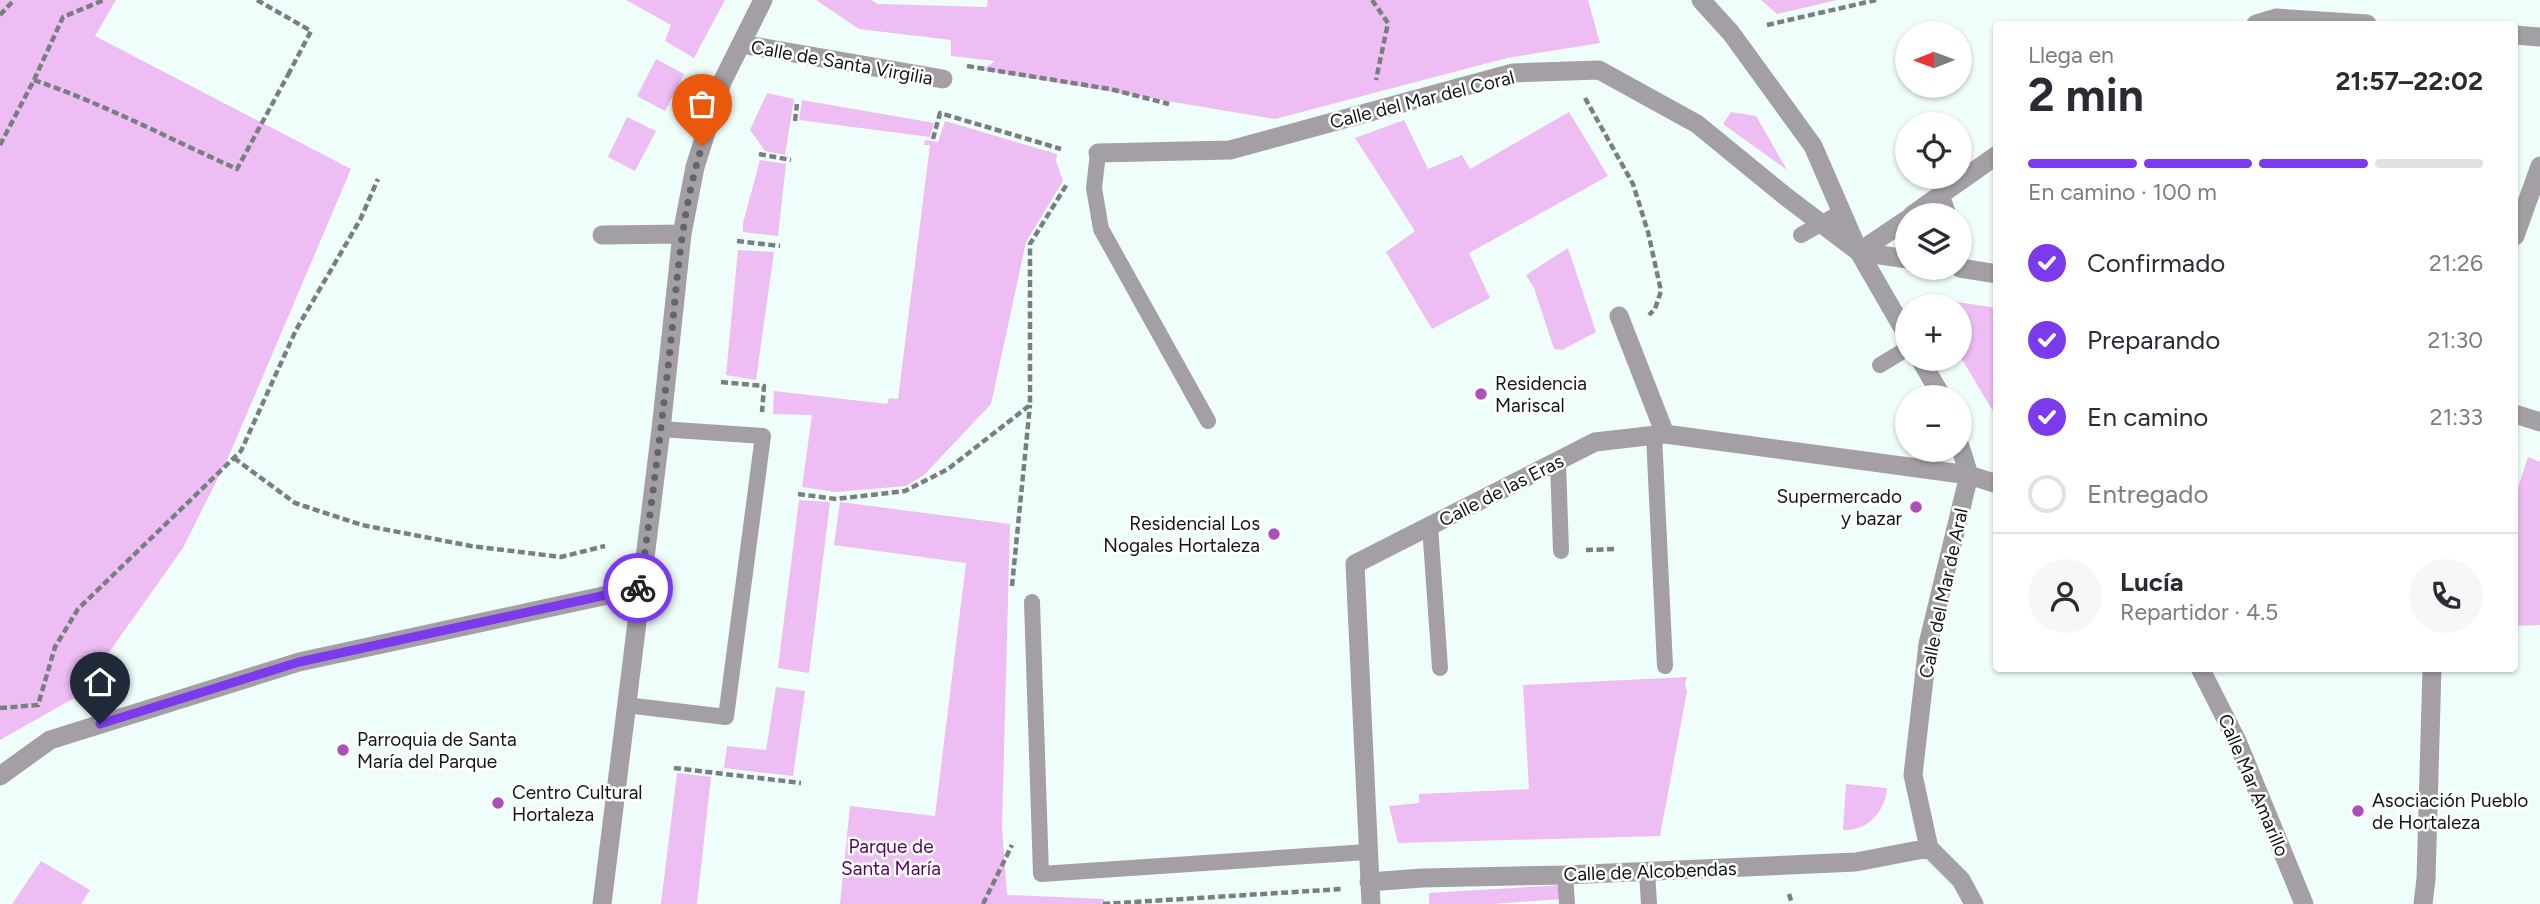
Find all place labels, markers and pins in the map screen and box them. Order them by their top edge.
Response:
pin [672,74,732,146]
place label: Residencia Mariscal [1495,372,1587,417]
marker: Residencia Mariscal [1473,386,1489,402]
place label: Supermercado y bazar [1777,485,1903,530]
marker: Supermercado y bazar [1908,499,1924,515]
place label: Residencial Los Nogales Hortaleza [1103,512,1260,557]
marker: Residencial Los Nogales Hortaleza [1266,526,1282,542]
pin [70,652,130,724]
place label: Parroquia de Santa María del Parque [357,728,517,773]
marker: Parroquia de Santa María del Parque [335,742,351,758]
place label: Centro Cultural Hortaleza [512,781,643,826]
place label: Asociación Pueblo de Hortaleza [2372,789,2528,834]
marker: Centro Cultural Hortaleza [490,795,506,811]
marker: Asociación Pueblo de Hortaleza [2350,803,2366,819]

